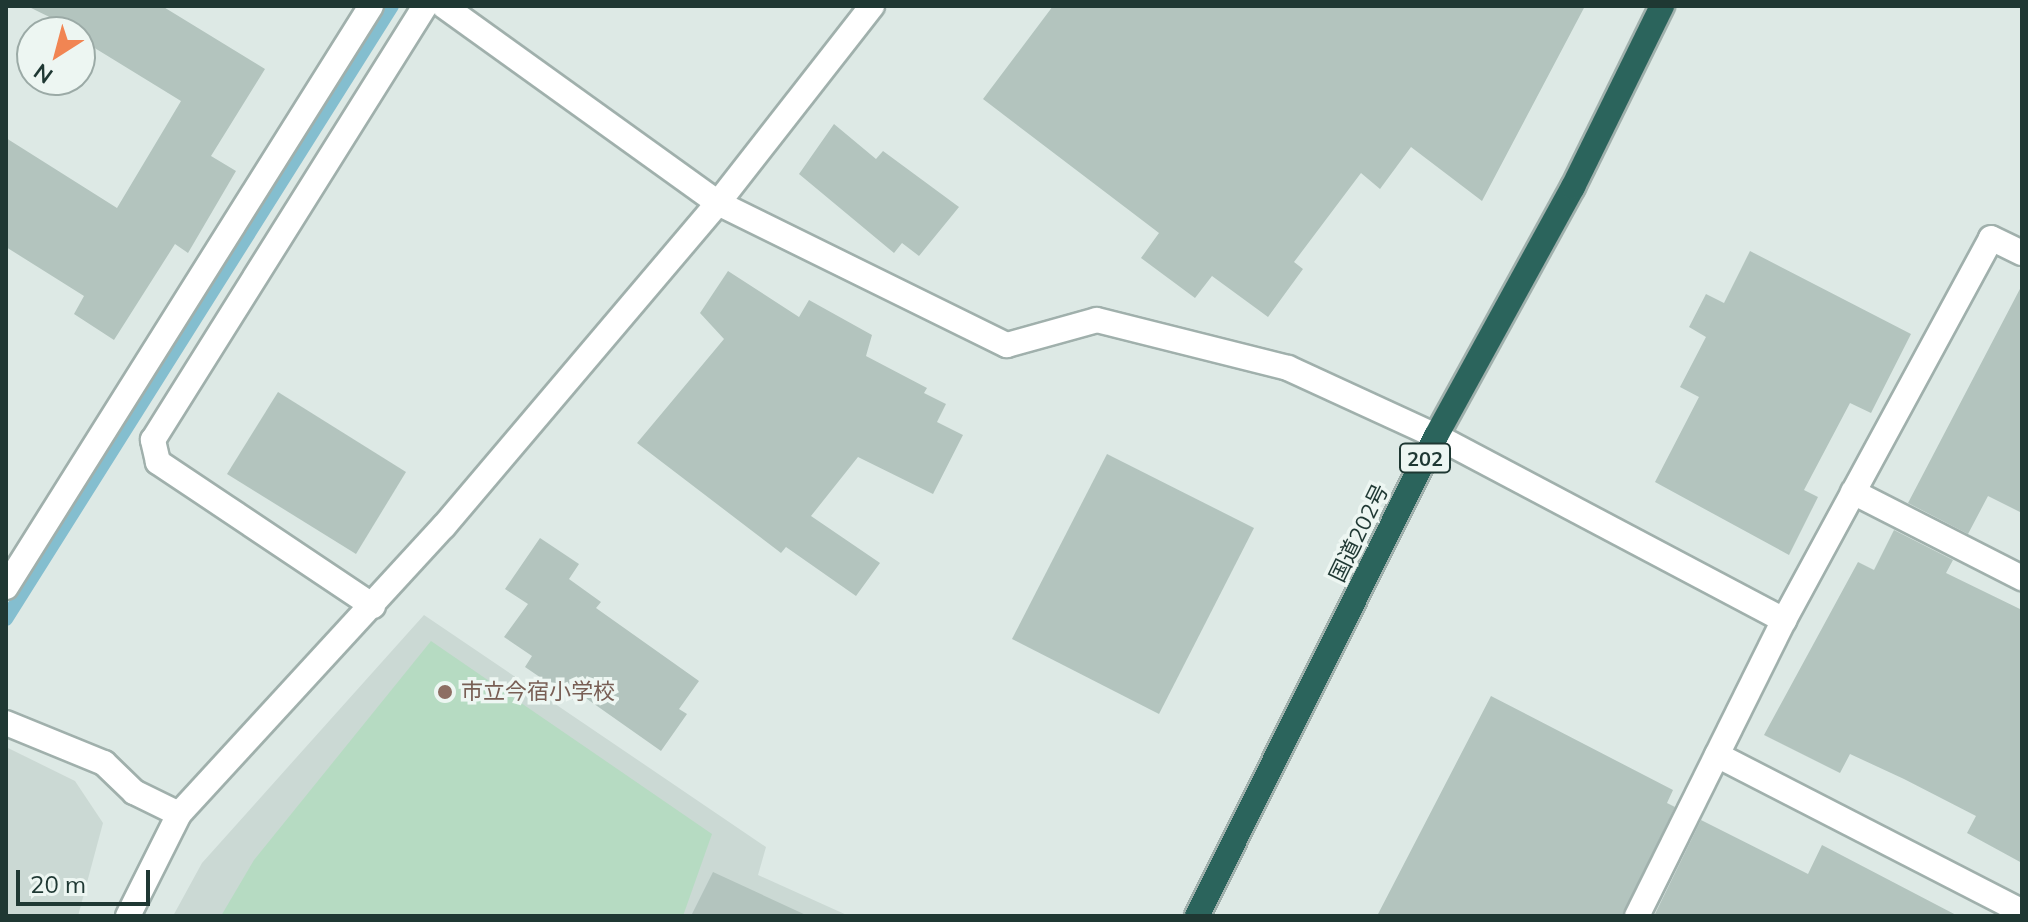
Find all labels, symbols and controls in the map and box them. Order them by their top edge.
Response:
north arrow [16,16,96,96]
text: N [28,58,58,90]
road number: 202 [1399,442,1451,474]
street label: 国道202号 [1324,480,1394,586]
place label: 市立今宿小学校 [461,679,615,705]
marker: 市立今宿小学校 [436,683,454,701]
scale bar [20,854,154,904]
text: 20 m [30,869,86,899]

